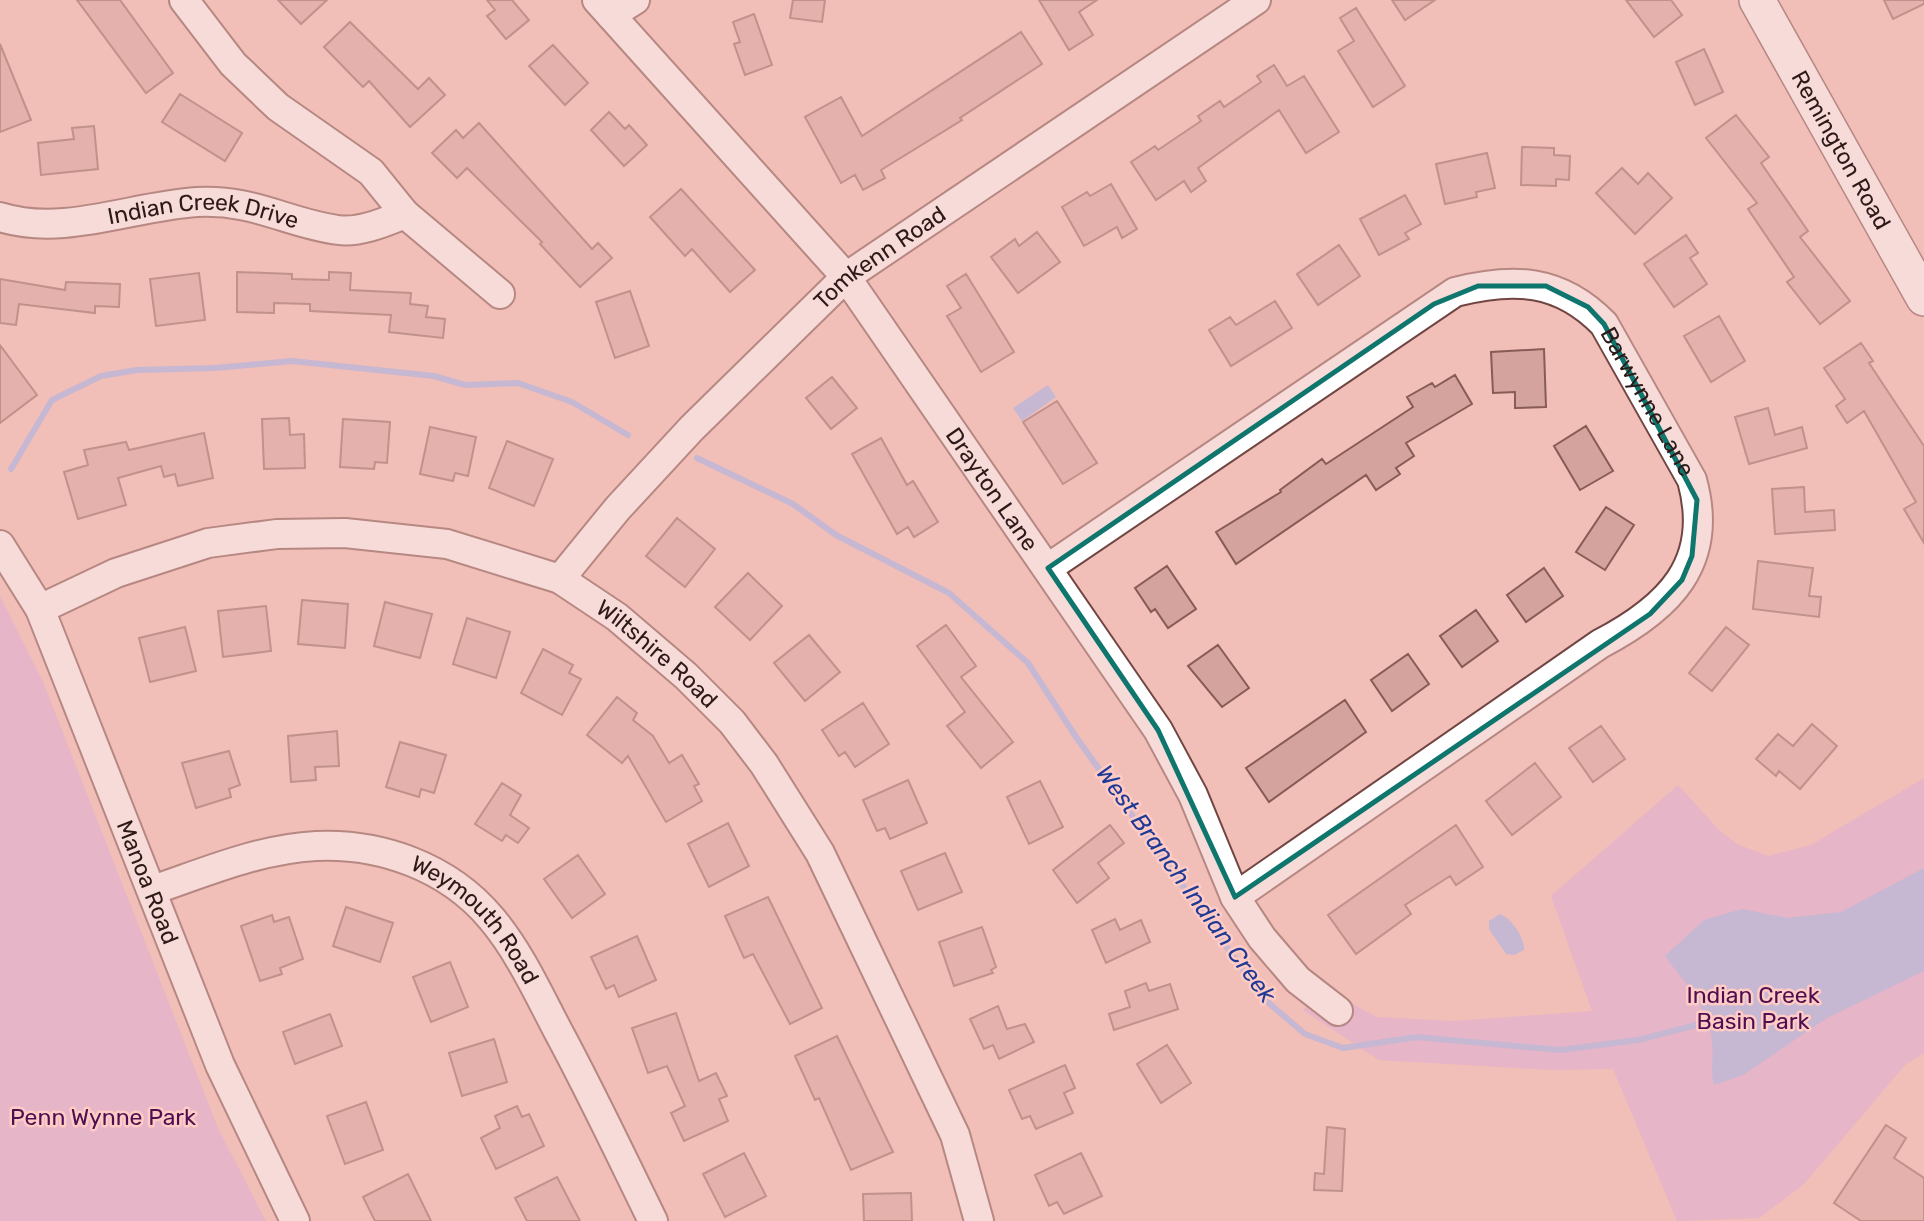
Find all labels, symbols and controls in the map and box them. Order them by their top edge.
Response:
street label: Remington Road [1785,66,1897,234]
street label: Indian Creek Drive [105,188,302,234]
street label: Tomkenn Road [808,200,951,315]
street label: Barwynne Lane [1595,322,1701,481]
street label: Drayton Lane [940,422,1044,556]
street label: Wiltshire Road [591,593,724,714]
water label: West Branch Indian Creek [1090,760,1282,1009]
street label: Manoa Road [111,816,185,948]
street label: Weymouth Road [407,849,545,989]
park label: Indian Creek Basin Park [1686,981,1820,1035]
park label: Penn Wynne Park [10,1103,196,1131]

